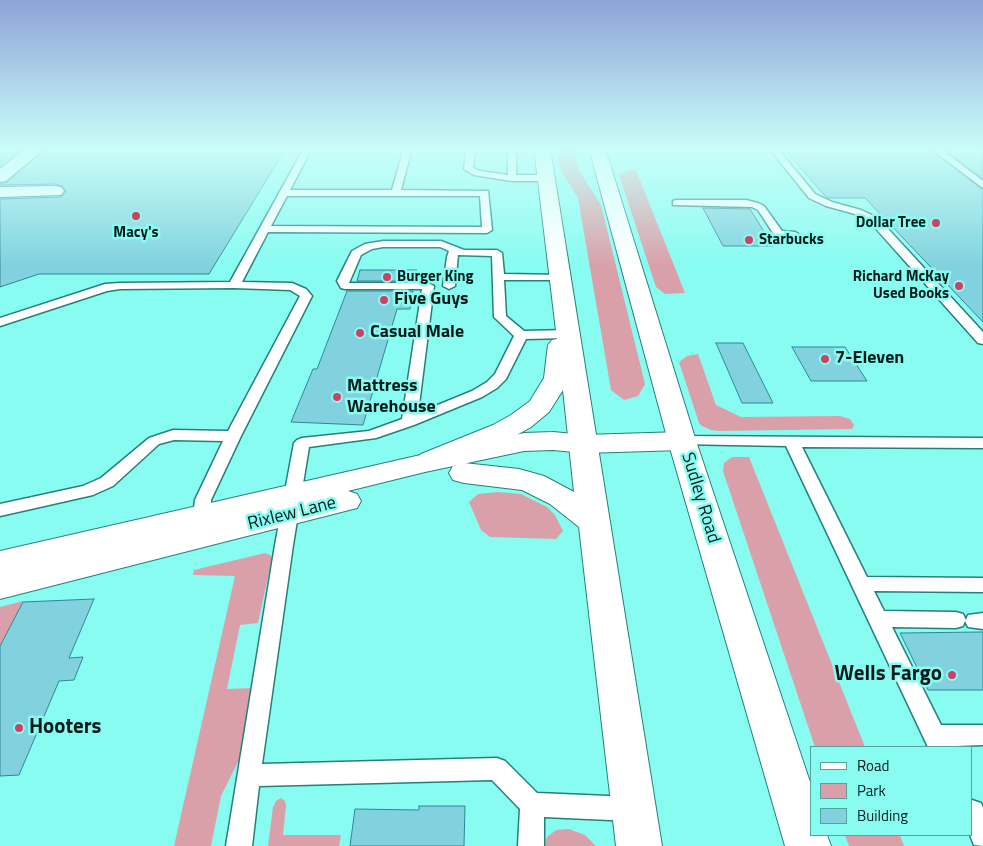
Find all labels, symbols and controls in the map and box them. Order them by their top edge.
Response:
marker: Macy's [130,210,142,222]
place label: Dollar Tree [856,214,926,232]
marker: Dollar Tree [930,217,942,229]
place label: Macy's [113,224,159,242]
place label: Starbucks [759,231,824,249]
marker: Starbucks [743,234,755,246]
place label: Burger King [397,268,474,286]
place label: Richard McKay Used Books [853,268,949,303]
marker: Burger King [381,271,393,283]
marker: Richard McKay Used Books [953,280,965,292]
place label: Five Guys [394,289,469,311]
marker: Five Guys [378,294,390,306]
place label: Casual Male [370,322,464,344]
marker: Casual Male [354,327,366,339]
place label: 7-Eleven [835,348,904,370]
marker: 7-Eleven [819,353,831,365]
place label: Mattress Warehouse [347,376,436,418]
marker: Mattress Warehouse [331,391,343,403]
street label: Sudley Road [676,450,724,546]
street label: Rixlew Lane [246,493,338,535]
place label: Wells Fargo [835,662,942,688]
marker: Wells Fargo [946,669,958,681]
place label: Hooters [29,715,102,741]
marker: Hooters [13,722,25,734]
legend [810,746,973,836]
text: Road [857,754,889,777]
text: Park [857,779,886,802]
text: Building [857,804,908,827]

